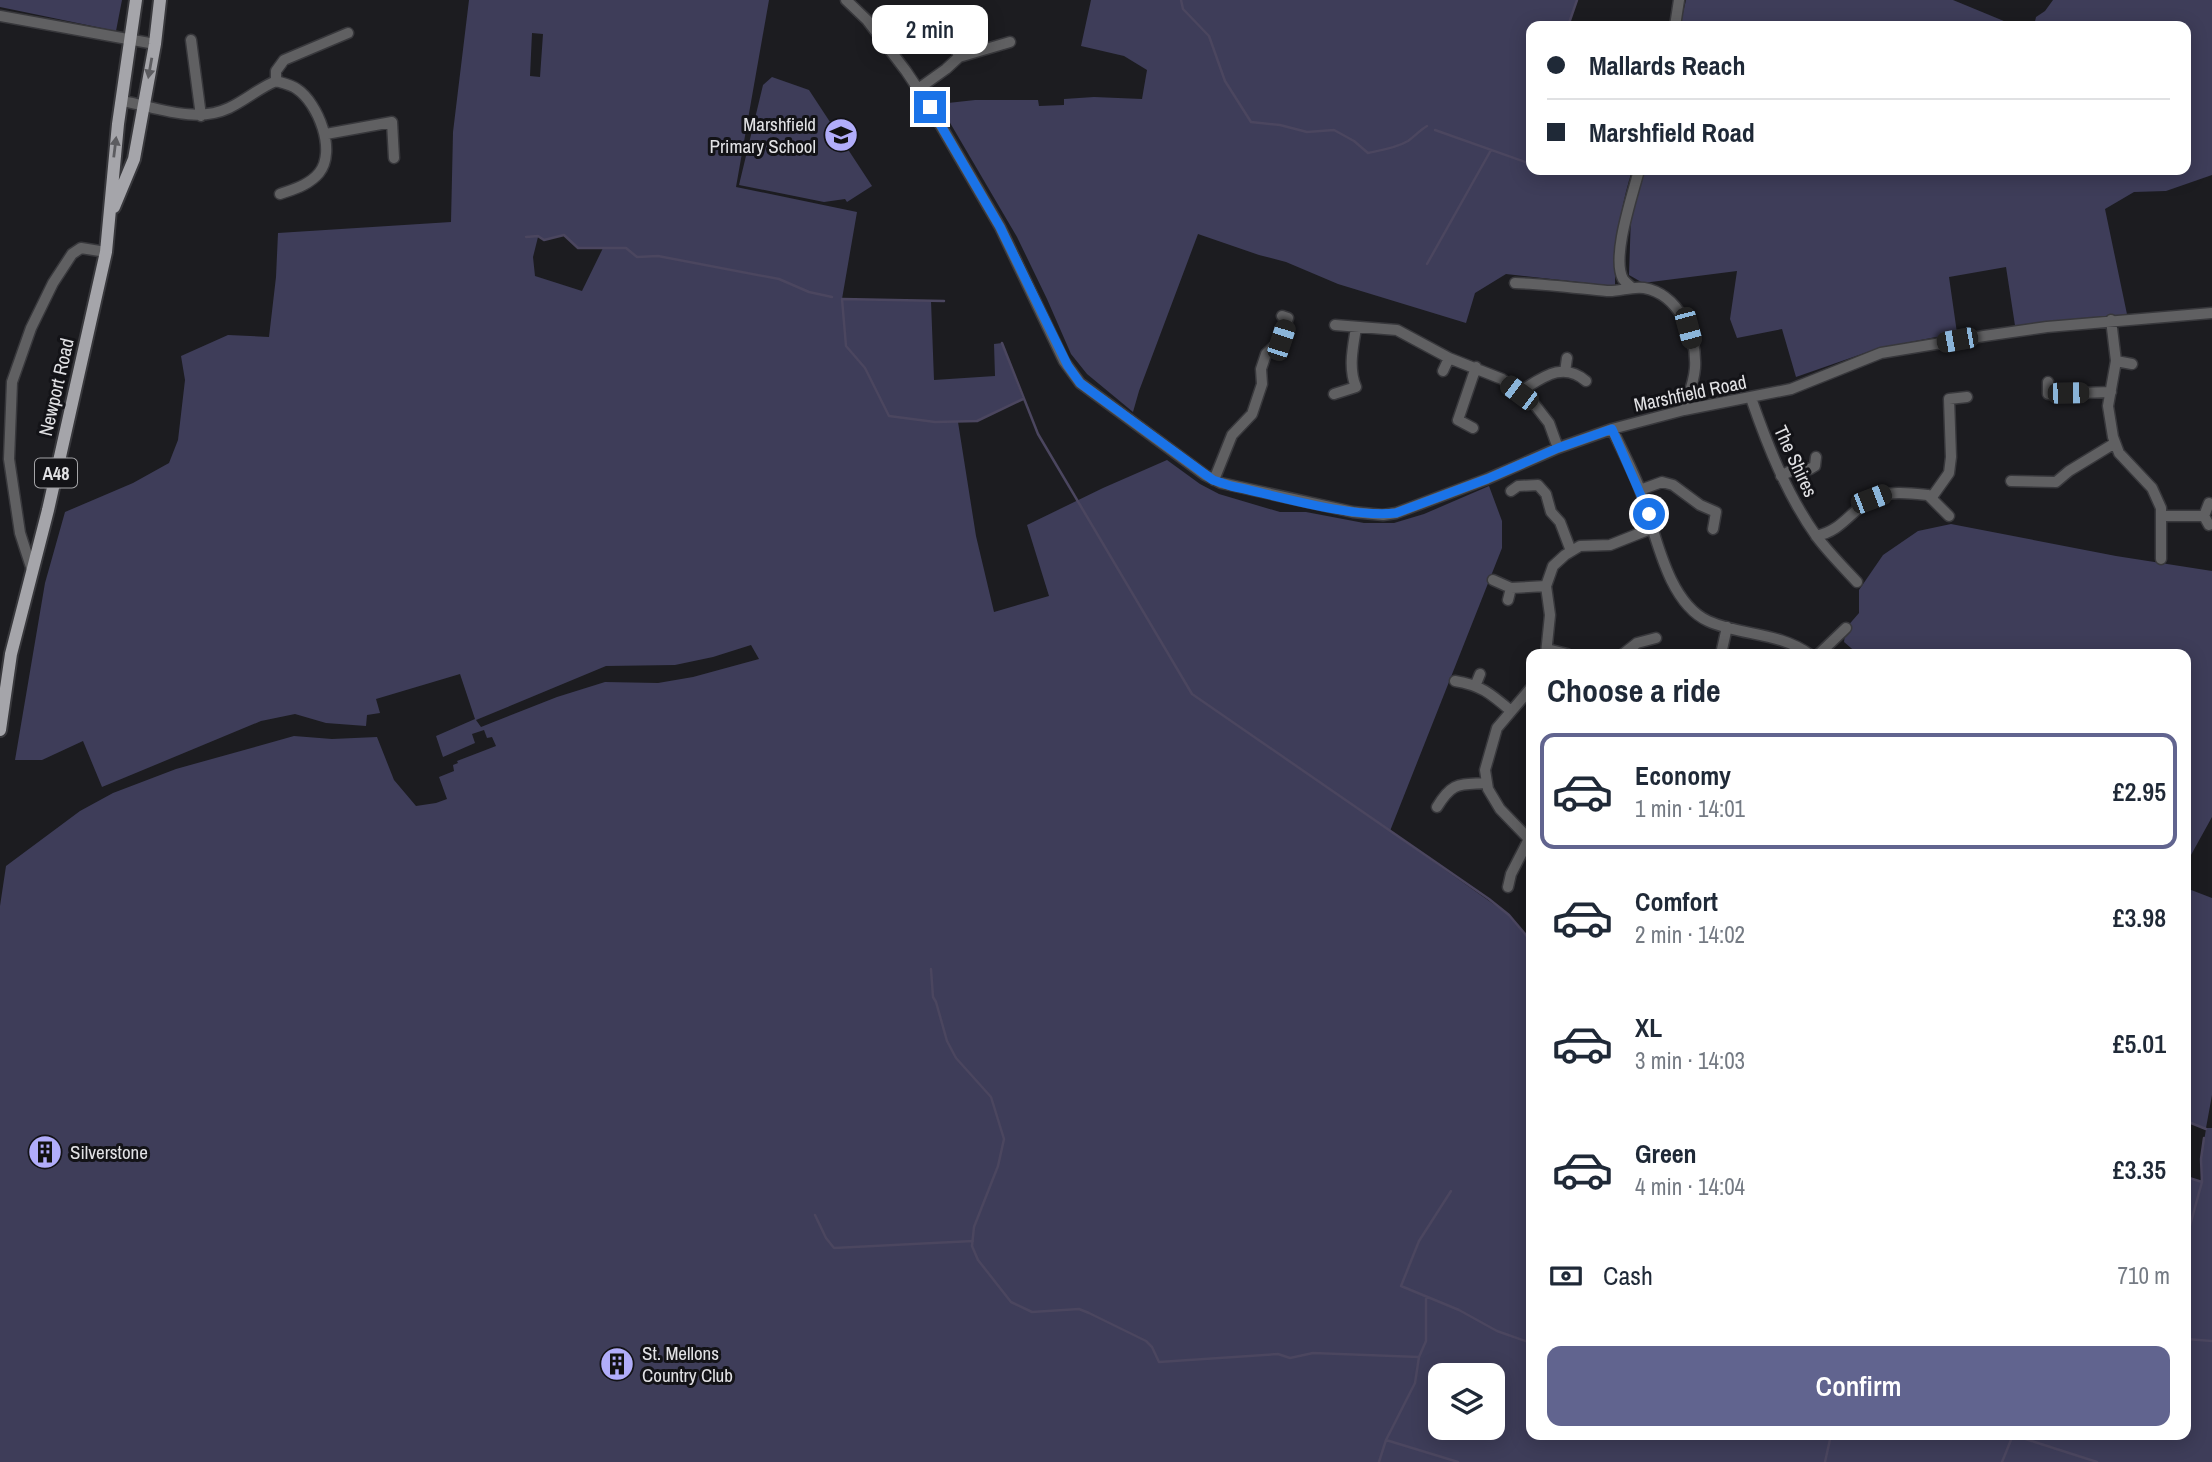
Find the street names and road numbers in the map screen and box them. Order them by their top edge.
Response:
street label: Newport Road [32,336,80,438]
street label: Marshfield Road [1631,368,1749,418]
street label: The Shires [1768,421,1824,501]
road number: A48 [35,458,77,488]

